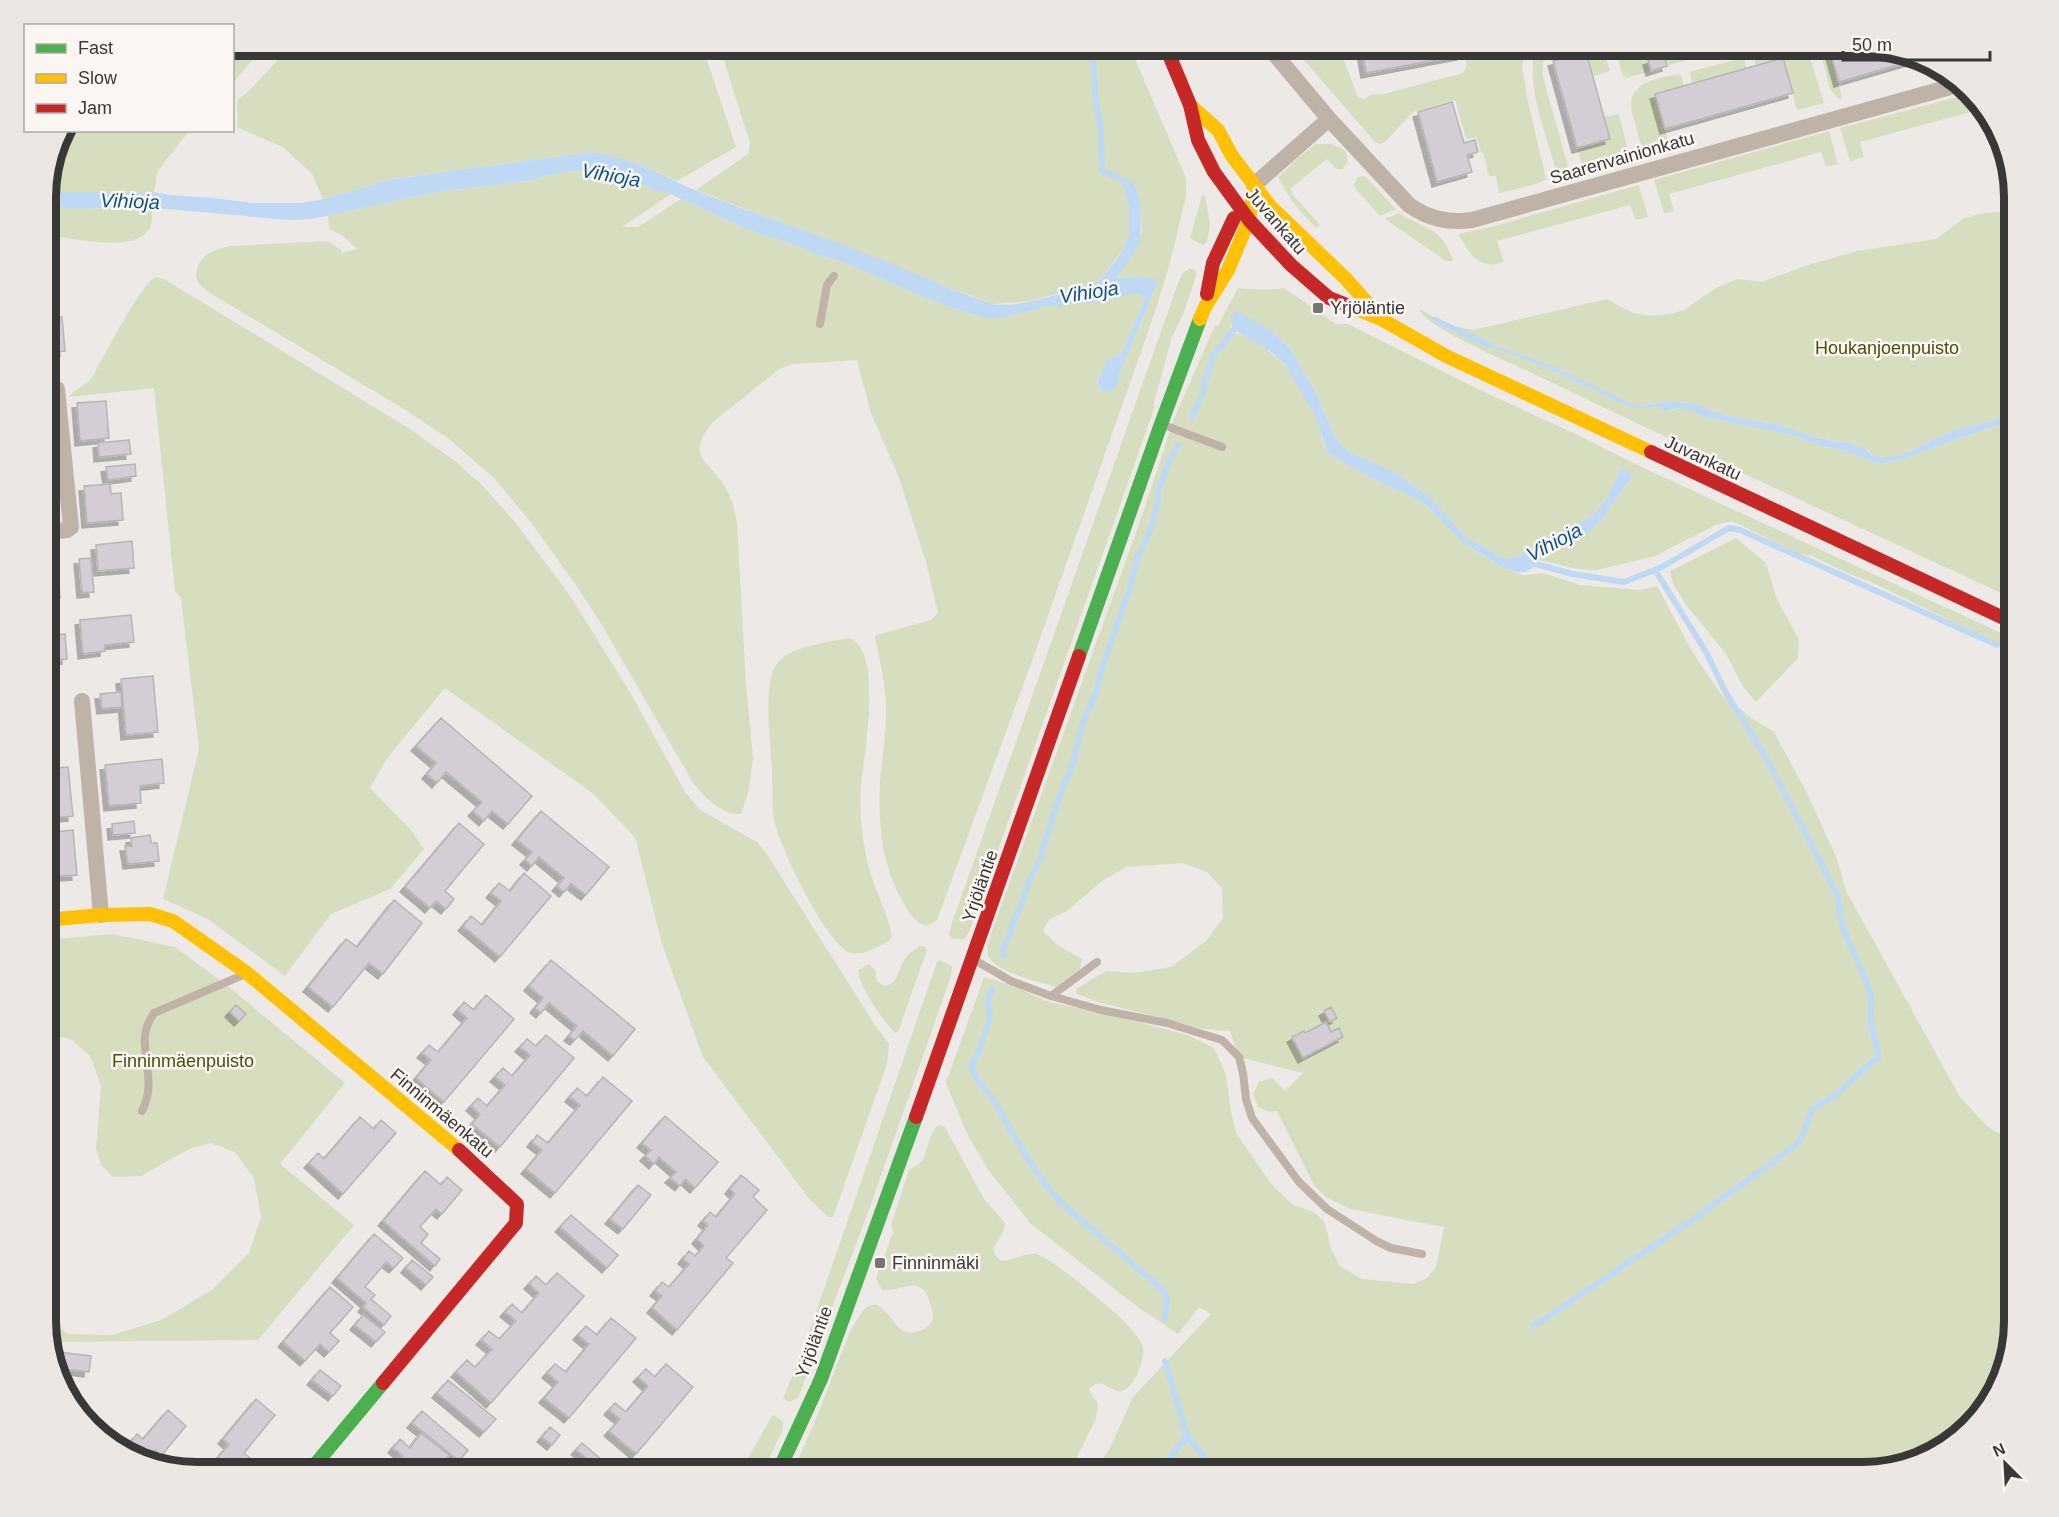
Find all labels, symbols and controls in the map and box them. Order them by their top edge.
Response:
legend [24,24,234,132]
scale bar [1843,24,1990,62]
text: 50 m [1852,35,1892,55]
text: Fast [78,38,113,58]
text: Slow [78,68,118,88]
text: Jam [78,98,112,118]
street label: Saarenvainionkatu [1548,128,1696,188]
water label: Vihioja [580,159,642,191]
street label: Juvankatu [1242,183,1310,259]
water label: Vihioja [100,189,160,213]
water label: Vihioja [1058,276,1120,308]
place label: Yrjöläntie [1330,298,1405,318]
marker: Yrjöläntie [1311,301,1325,315]
park label: Houkanjoenpuisto [1815,338,1959,358]
street label: Juvankatu [1662,432,1744,484]
water label: Vihioja [1522,518,1586,566]
street label: Yrjöläntie [958,847,1002,925]
park label: Finninmäenpuisto [112,1051,254,1071]
street label: Finninmäenkatu [387,1064,497,1162]
place label: Finninmäki [892,1253,979,1273]
marker: Finninmäki [873,1256,887,1270]
street label: Yrjöläntie [792,1303,836,1381]
north arrow [1975,1433,2035,1493]
text: N [1990,1440,2008,1460]

